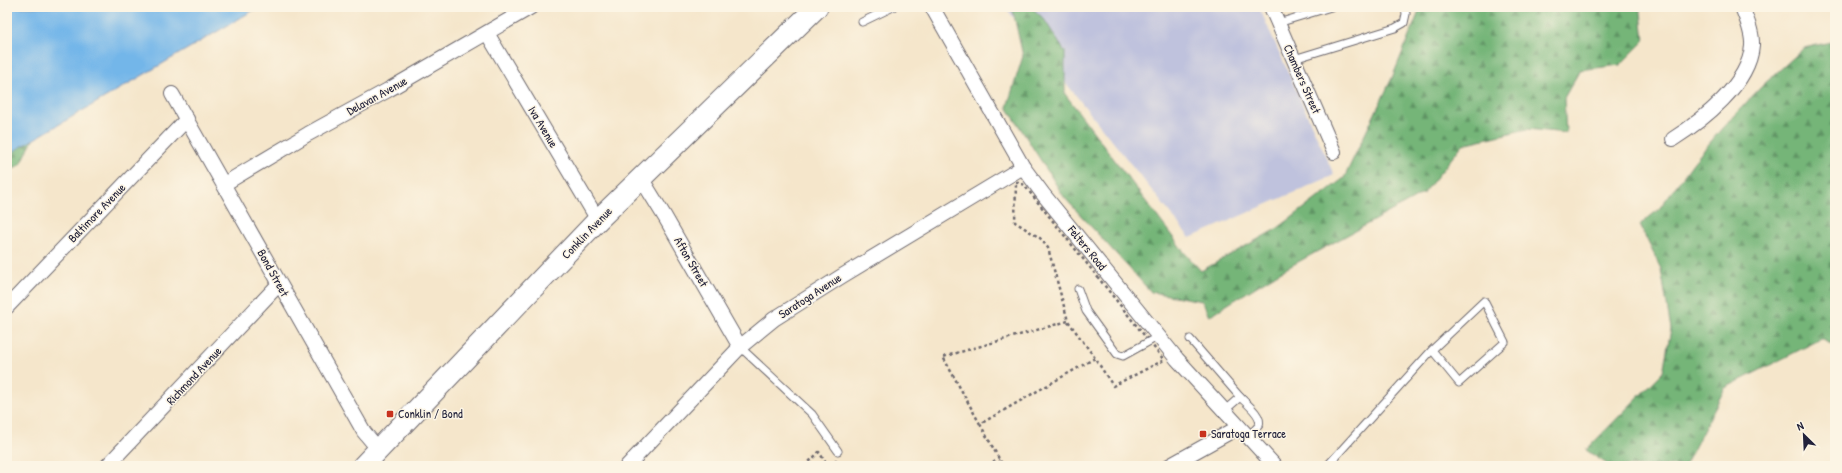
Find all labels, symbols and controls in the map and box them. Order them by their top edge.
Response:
street label: Chambers Street [1280,41,1326,117]
street label: Delavan Avenue [344,72,410,119]
street label: Iva Avenue [524,103,563,151]
street label: Baltimore Avenue [64,179,129,246]
street label: Conklin Avenue [557,203,616,262]
street label: Felters Road [1063,221,1111,274]
street label: Afton Street [670,234,713,291]
street label: Bond Street [253,246,294,300]
street label: Saratoga Avenue [775,269,845,322]
street label: Richmond Avenue [162,343,225,409]
place label: Conklin / Bond [398,405,463,422]
marker: Conklin / Bond [385,409,395,419]
north arrow [1784,415,1824,455]
text: N [1794,418,1806,433]
place label: Saratoga Terrace [1211,425,1286,442]
marker: Saratoga Terrace [1198,429,1208,439]

